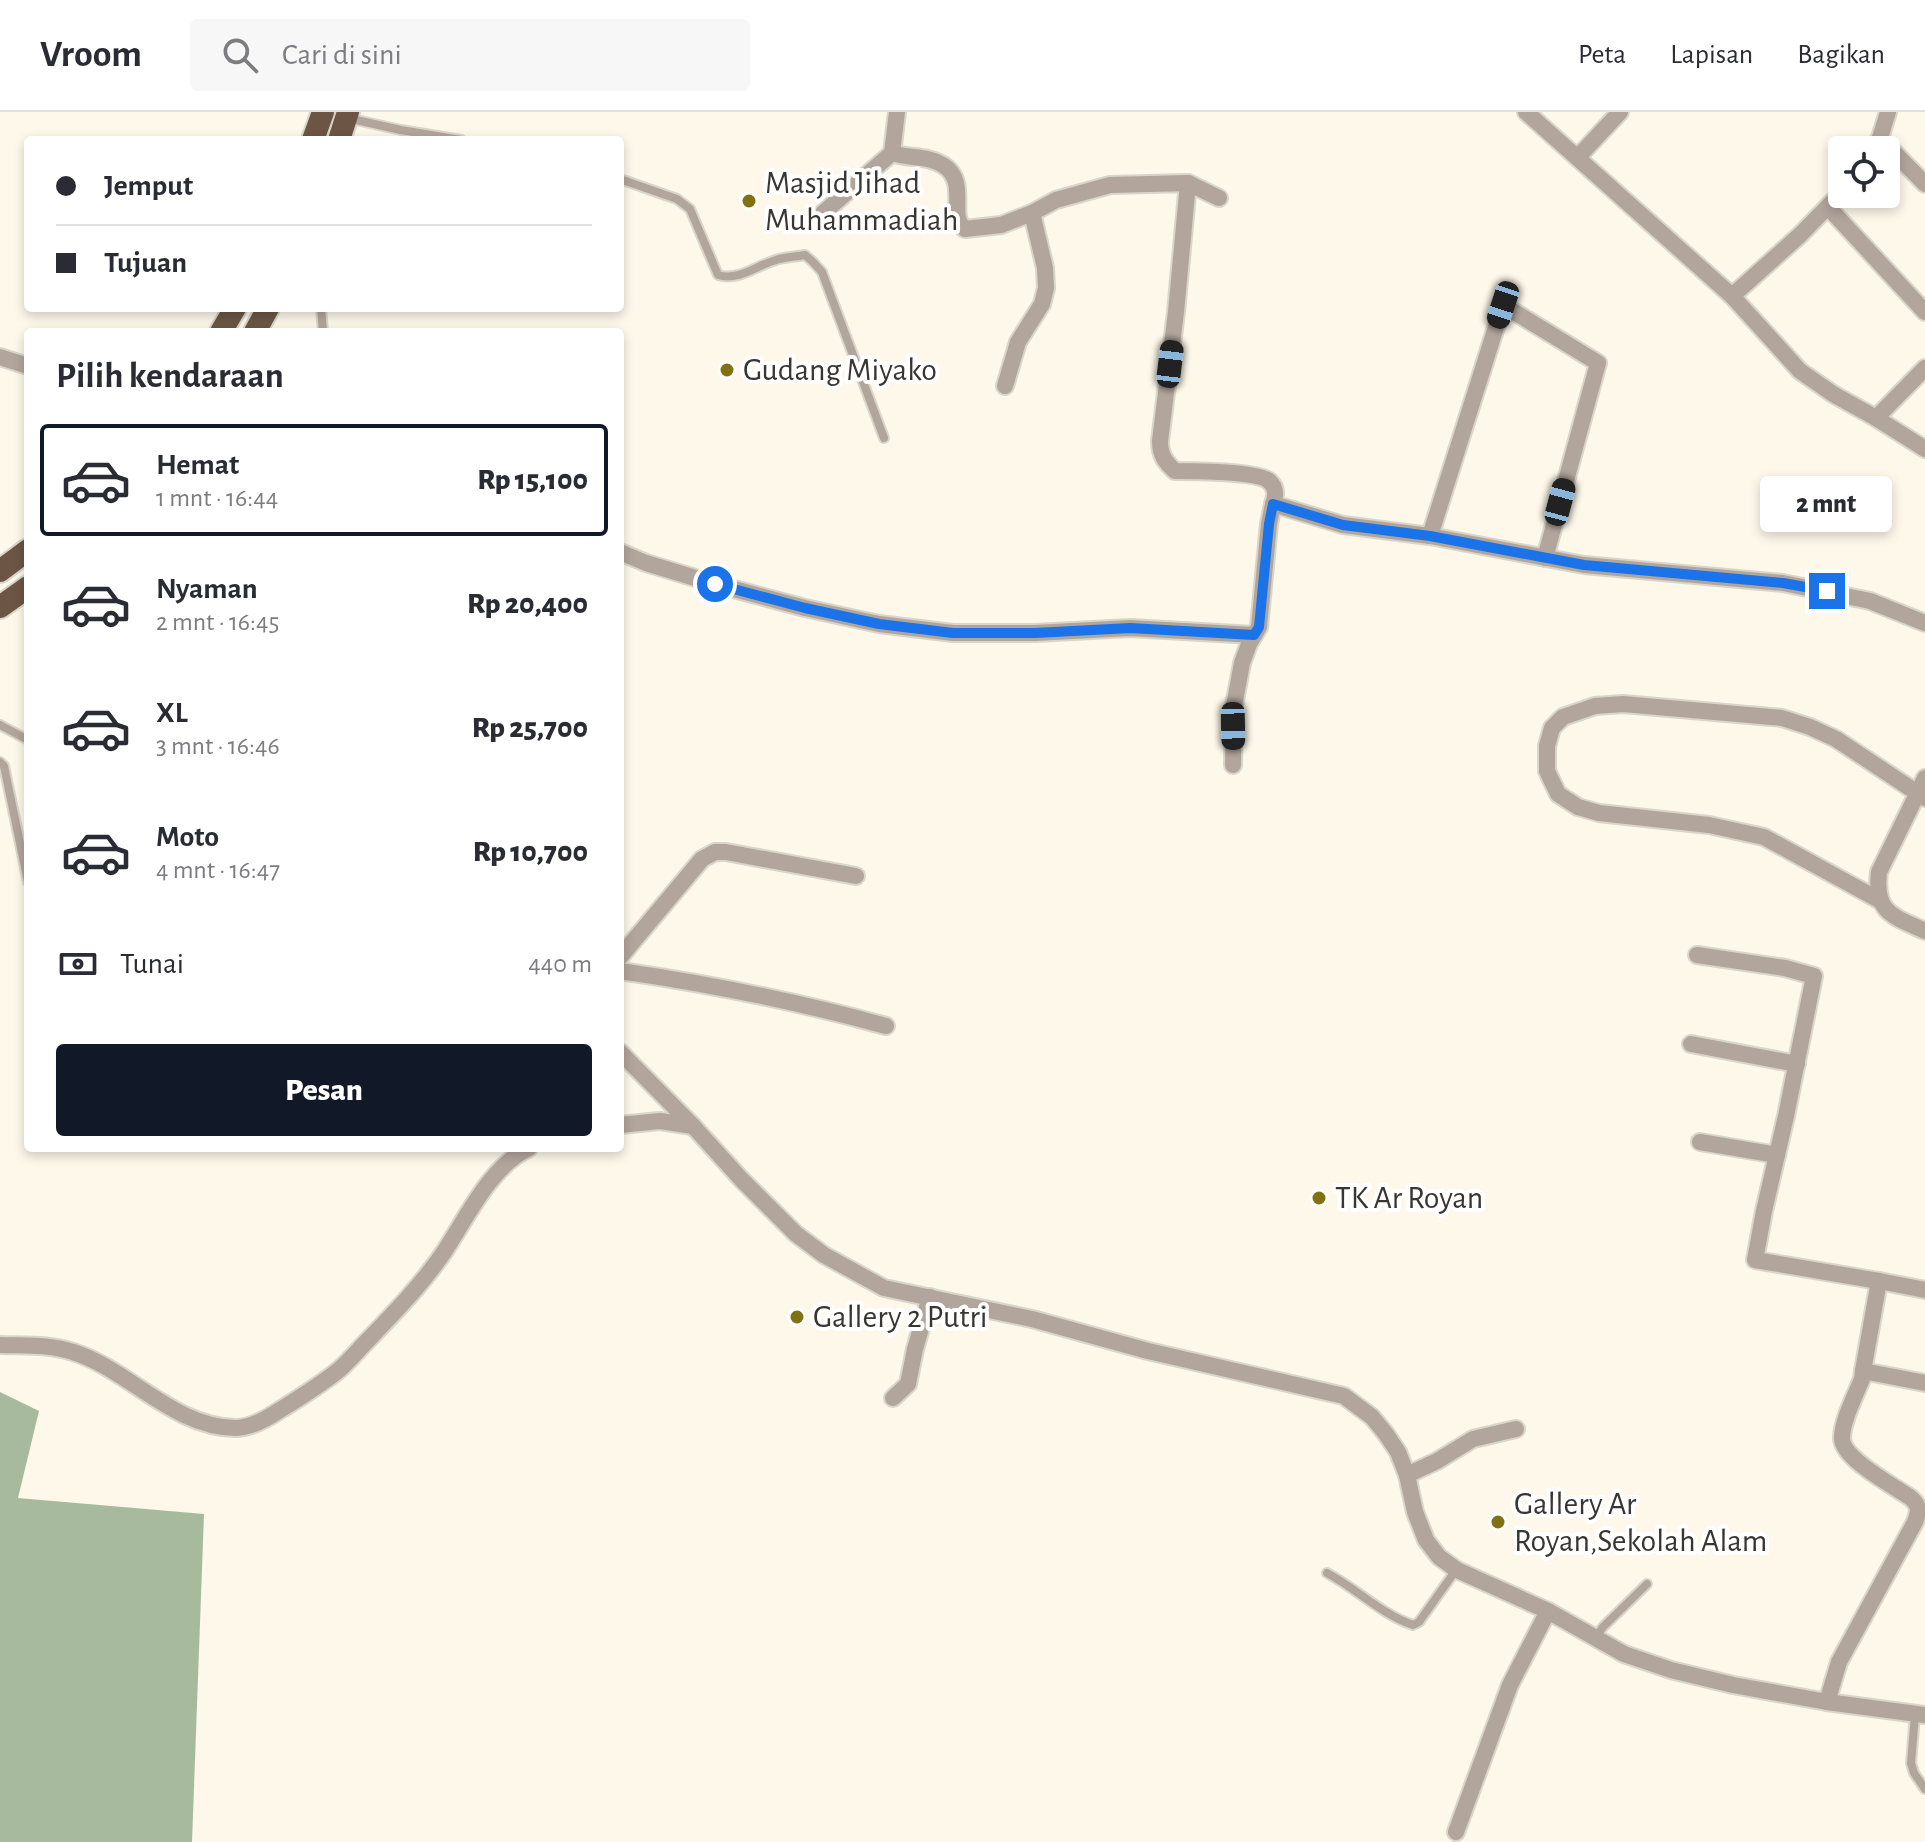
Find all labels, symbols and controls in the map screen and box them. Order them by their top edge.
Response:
search box [190,19,750,91]
icon: search [218,33,262,77]
text: Vroom [40,36,142,74]
text: Cari di sini [282,40,402,70]
text: Peta [1578,41,1626,69]
text: Lapisan [1670,41,1753,69]
text: Bagikan [1797,41,1885,69]
map controls [1828,136,1900,208]
button: locate [1828,136,1900,208]
place label: Masjid Jihad Muhammadiah [765,167,958,236]
text: Jemput [104,171,193,201]
marker: Masjid Jihad Muhammadiah [740,192,758,210]
text: Tujuan [104,248,187,278]
car [1484,278,1522,332]
car [1155,339,1185,389]
place label: Gudang Miyako [743,354,937,386]
text: Pilih kendaraan [56,358,284,394]
marker: Gudang Miyako [718,361,736,379]
icon: car [60,444,132,516]
text: Hemat [156,450,239,480]
text: Rp 15,100 [477,465,588,495]
callout: 2 mnt [1761,475,1893,531]
car [1542,476,1578,528]
text: 1 mnt · 16:44 [156,485,278,511]
text: 2 mnt [1796,491,1856,517]
route start [697,566,733,602]
icon: car [60,568,132,640]
route end [1809,573,1845,609]
text: Nyaman [156,574,258,604]
text: Rp 20,400 [467,589,588,619]
text: 2 mnt · 16:45 [156,609,279,635]
icon: car [60,692,132,764]
text: XL [156,698,188,728]
car [1221,702,1245,750]
text: Rp 25,700 [472,713,588,743]
text: 3 mnt · 16:46 [156,733,280,759]
icon: car [60,816,132,888]
text: Moto [156,822,219,852]
text: Rp 10,700 [473,837,588,867]
text: 4 mnt · 16:47 [156,857,280,883]
icon: cash [56,942,100,986]
text: Tunai [120,949,184,979]
text: 440 m [528,951,592,977]
button: Pesan [56,1044,592,1136]
place label: TK Ar Royan [1335,1182,1483,1214]
marker: TK Ar Royan [1310,1189,1328,1207]
place label: Gallery 2 Putri [813,1301,988,1333]
marker: Gallery 2 Putri [788,1308,806,1326]
place label: Gallery Ar Royan,Sekolah Alam [1514,1488,1767,1557]
marker: Gallery Ar Royan,Sekolah Alam [1489,1513,1507,1531]

